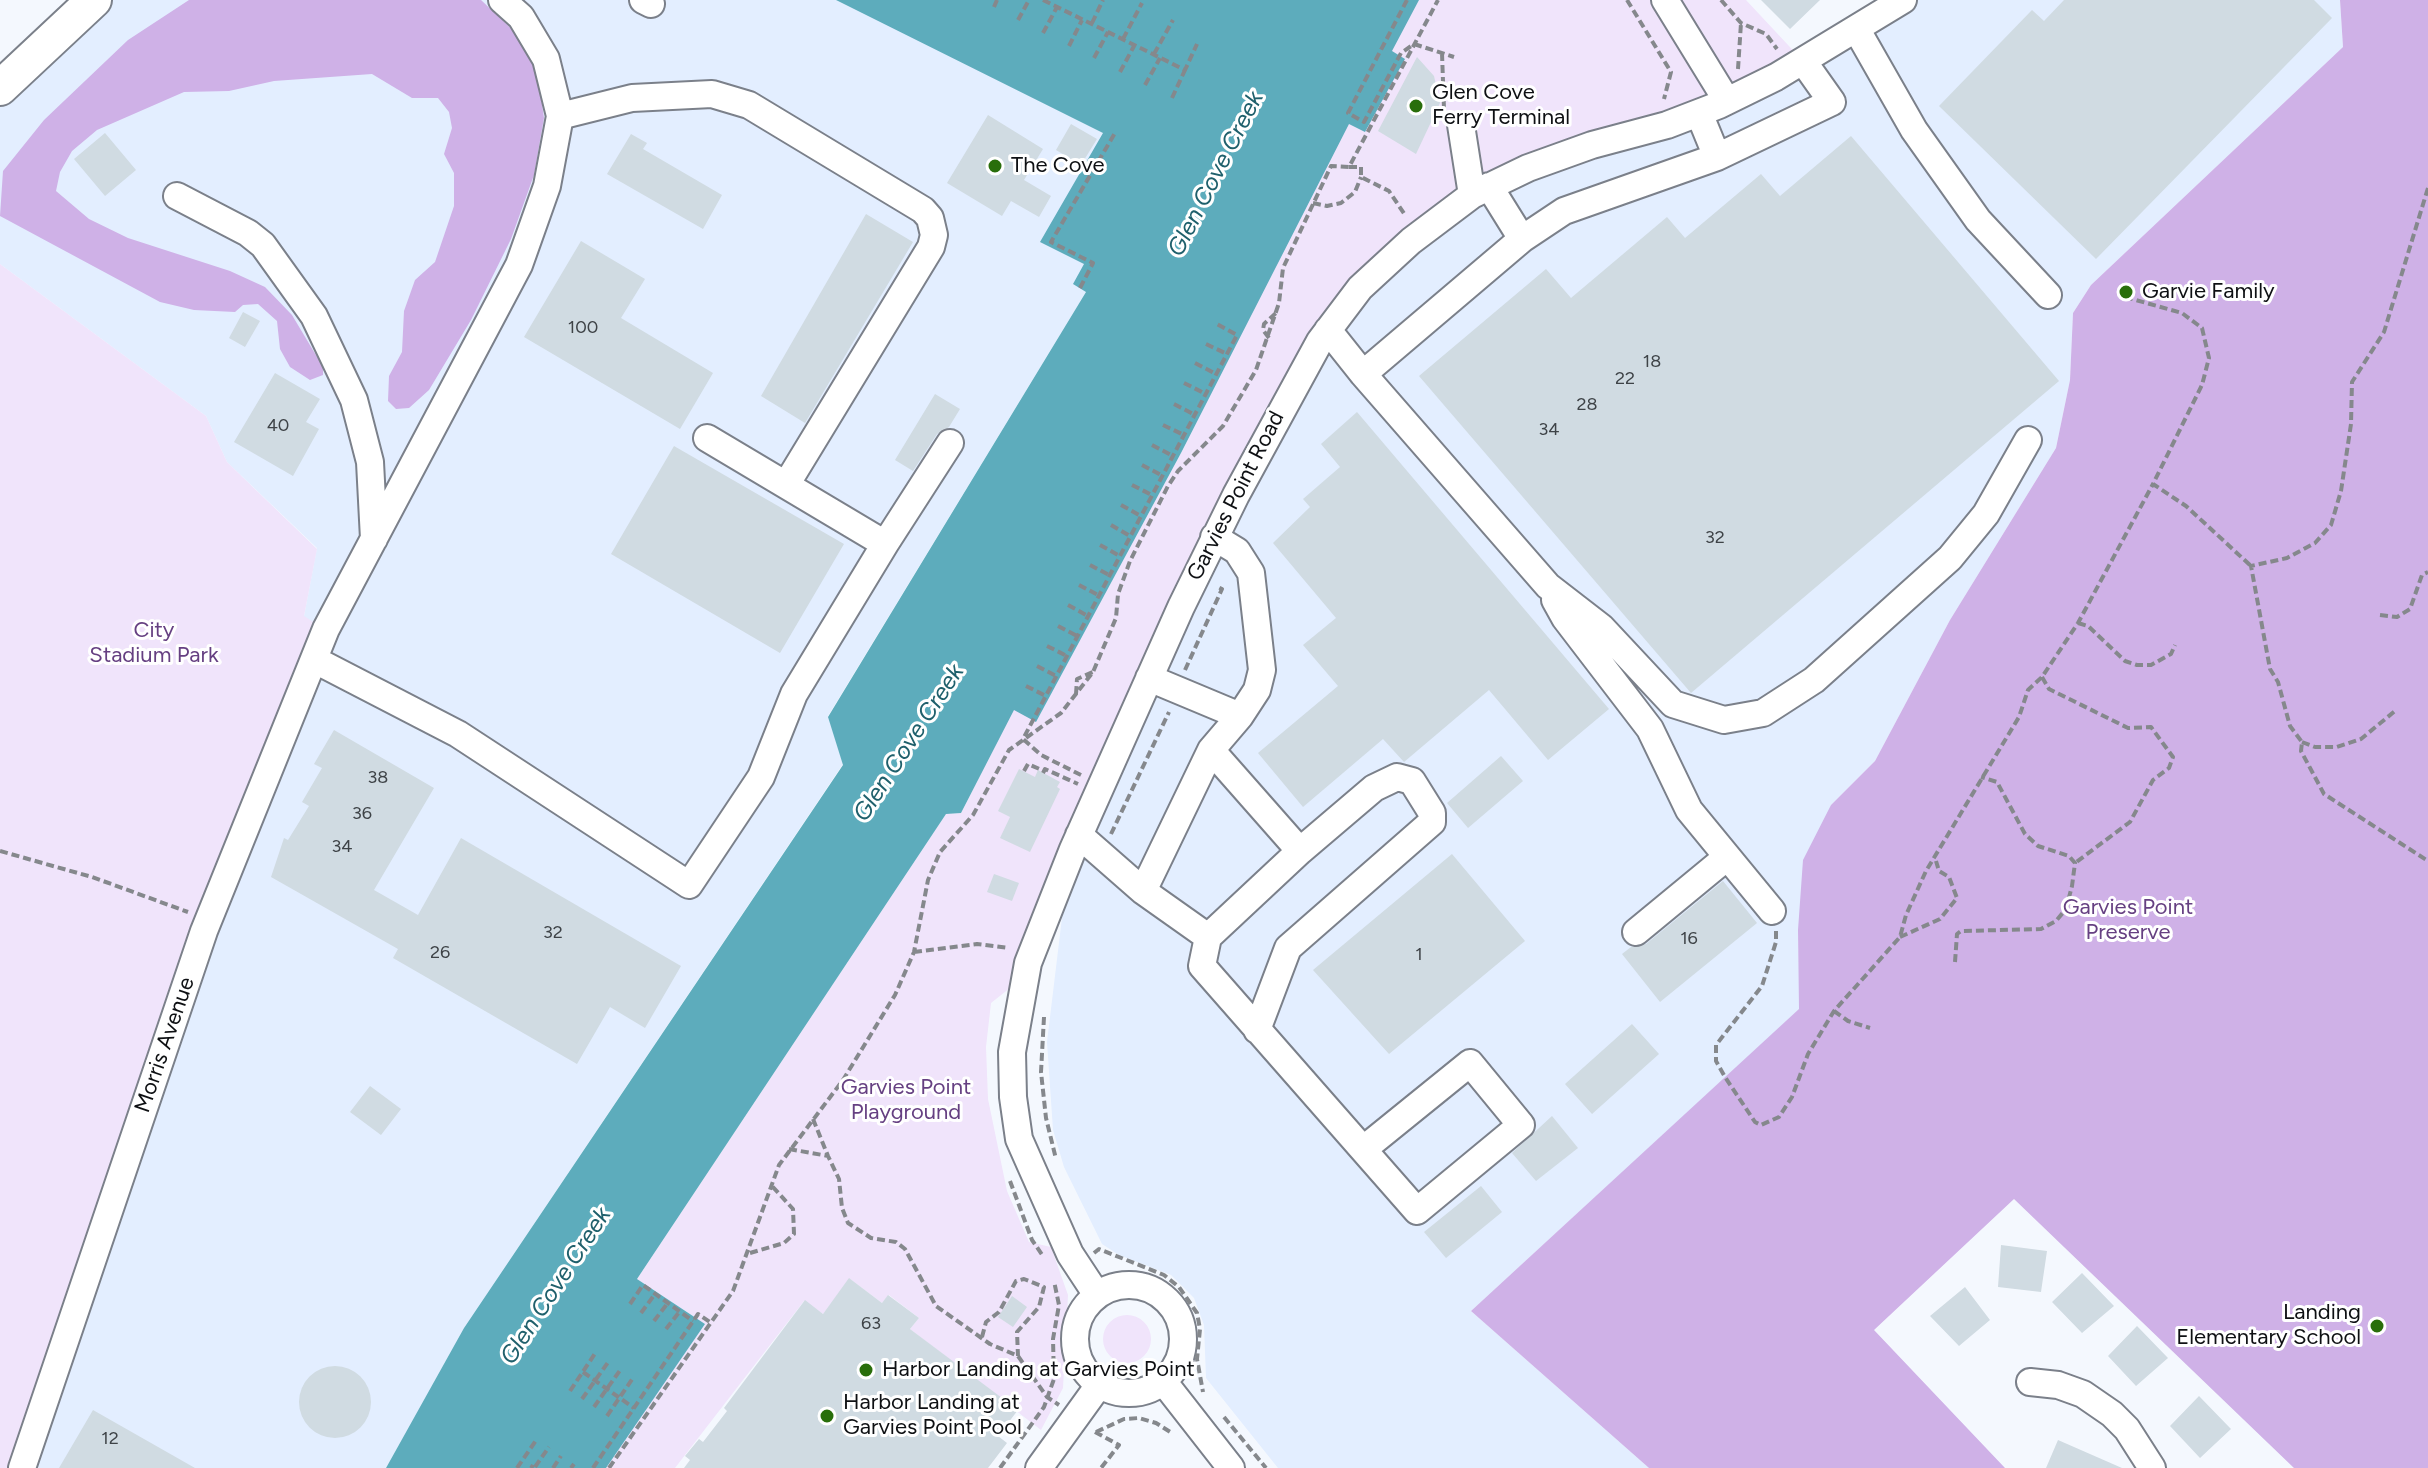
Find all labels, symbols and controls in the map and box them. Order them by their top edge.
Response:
place label: Glen Cove Ferry Terminal [1432,80,1570,132]
water label: Glen Cove Creek [1162,87,1270,261]
marker: Glen Cove Ferry Terminal [1407,97,1425,115]
place label: The Cove [1011,153,1104,179]
marker: The Cove [986,157,1004,175]
place label: Garvie Family [2142,279,2275,305]
marker: Garvie Family [2117,283,2135,301]
house number: 100 [568,317,598,339]
house number: 18 [1643,351,1661,373]
house number: 22 [1615,368,1635,390]
house number: 28 [1576,394,1598,416]
street label: Garvies Point Road [1182,407,1290,585]
house number: 40 [267,415,289,437]
house number: 34 [1539,419,1559,441]
house number: 32 [1705,527,1725,549]
park label: City Stadium Park [89,618,219,670]
water label: Glen Cove Creek [847,659,971,827]
house number: 38 [368,767,388,789]
house number: 36 [352,803,372,825]
house number: 34 [332,836,352,858]
park label: Garvies Point Preserve [2063,895,2193,946]
house number: 32 [543,922,563,944]
house number: 16 [1680,928,1698,950]
house number: 26 [430,942,450,964]
house number: 1 [1415,944,1423,966]
street label: Morris Avenue [129,974,201,1116]
park label: Garvies Point Playground [841,1075,971,1126]
water label: Glen Cove Creek [494,1202,618,1370]
place label: Landing Elementary School [2176,1300,2361,1352]
house number: 63 [861,1313,881,1335]
marker: Landing Elementary School [2368,1317,2386,1335]
place label: Harbor Landing at Garvies Point [882,1357,1195,1383]
marker: Harbor Landing at Garvies Point [857,1361,875,1379]
place label: Harbor Landing at Garvies Point Pool [843,1390,1022,1442]
marker: Harbor Landing at Garvies Point Pool [818,1407,836,1425]
house number: 12 [101,1428,119,1450]

